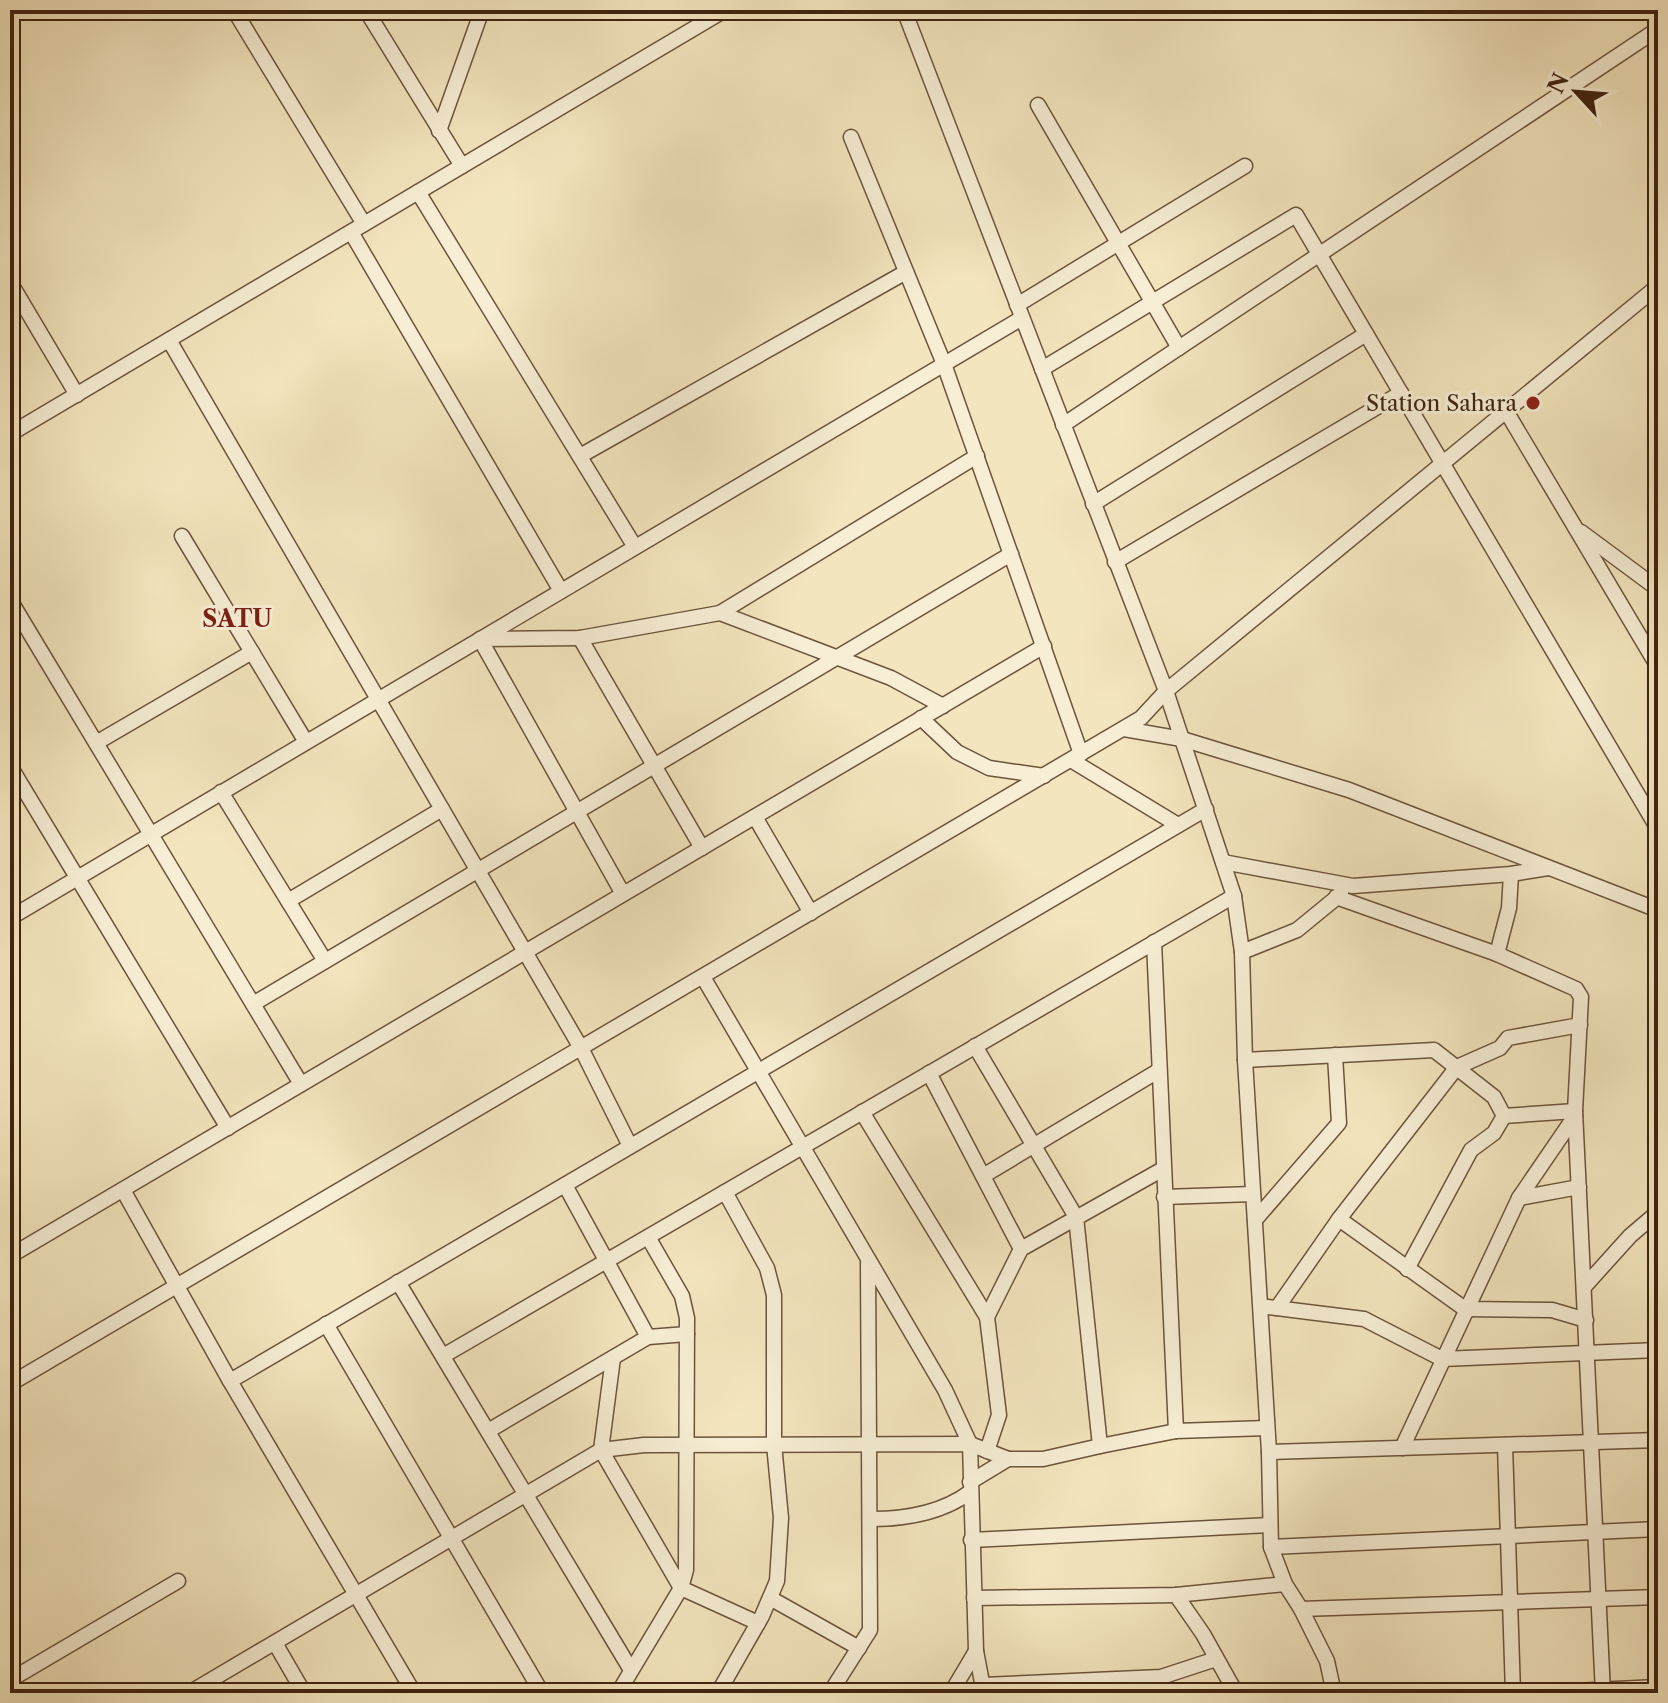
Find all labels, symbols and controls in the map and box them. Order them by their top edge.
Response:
north arrow [1536,52,1616,132]
text: N [1542,69,1575,98]
place label: Station Sahara [1366,390,1517,417]
marker: Station Sahara [1524,394,1542,412]
district label: SATU [202,604,272,633]

